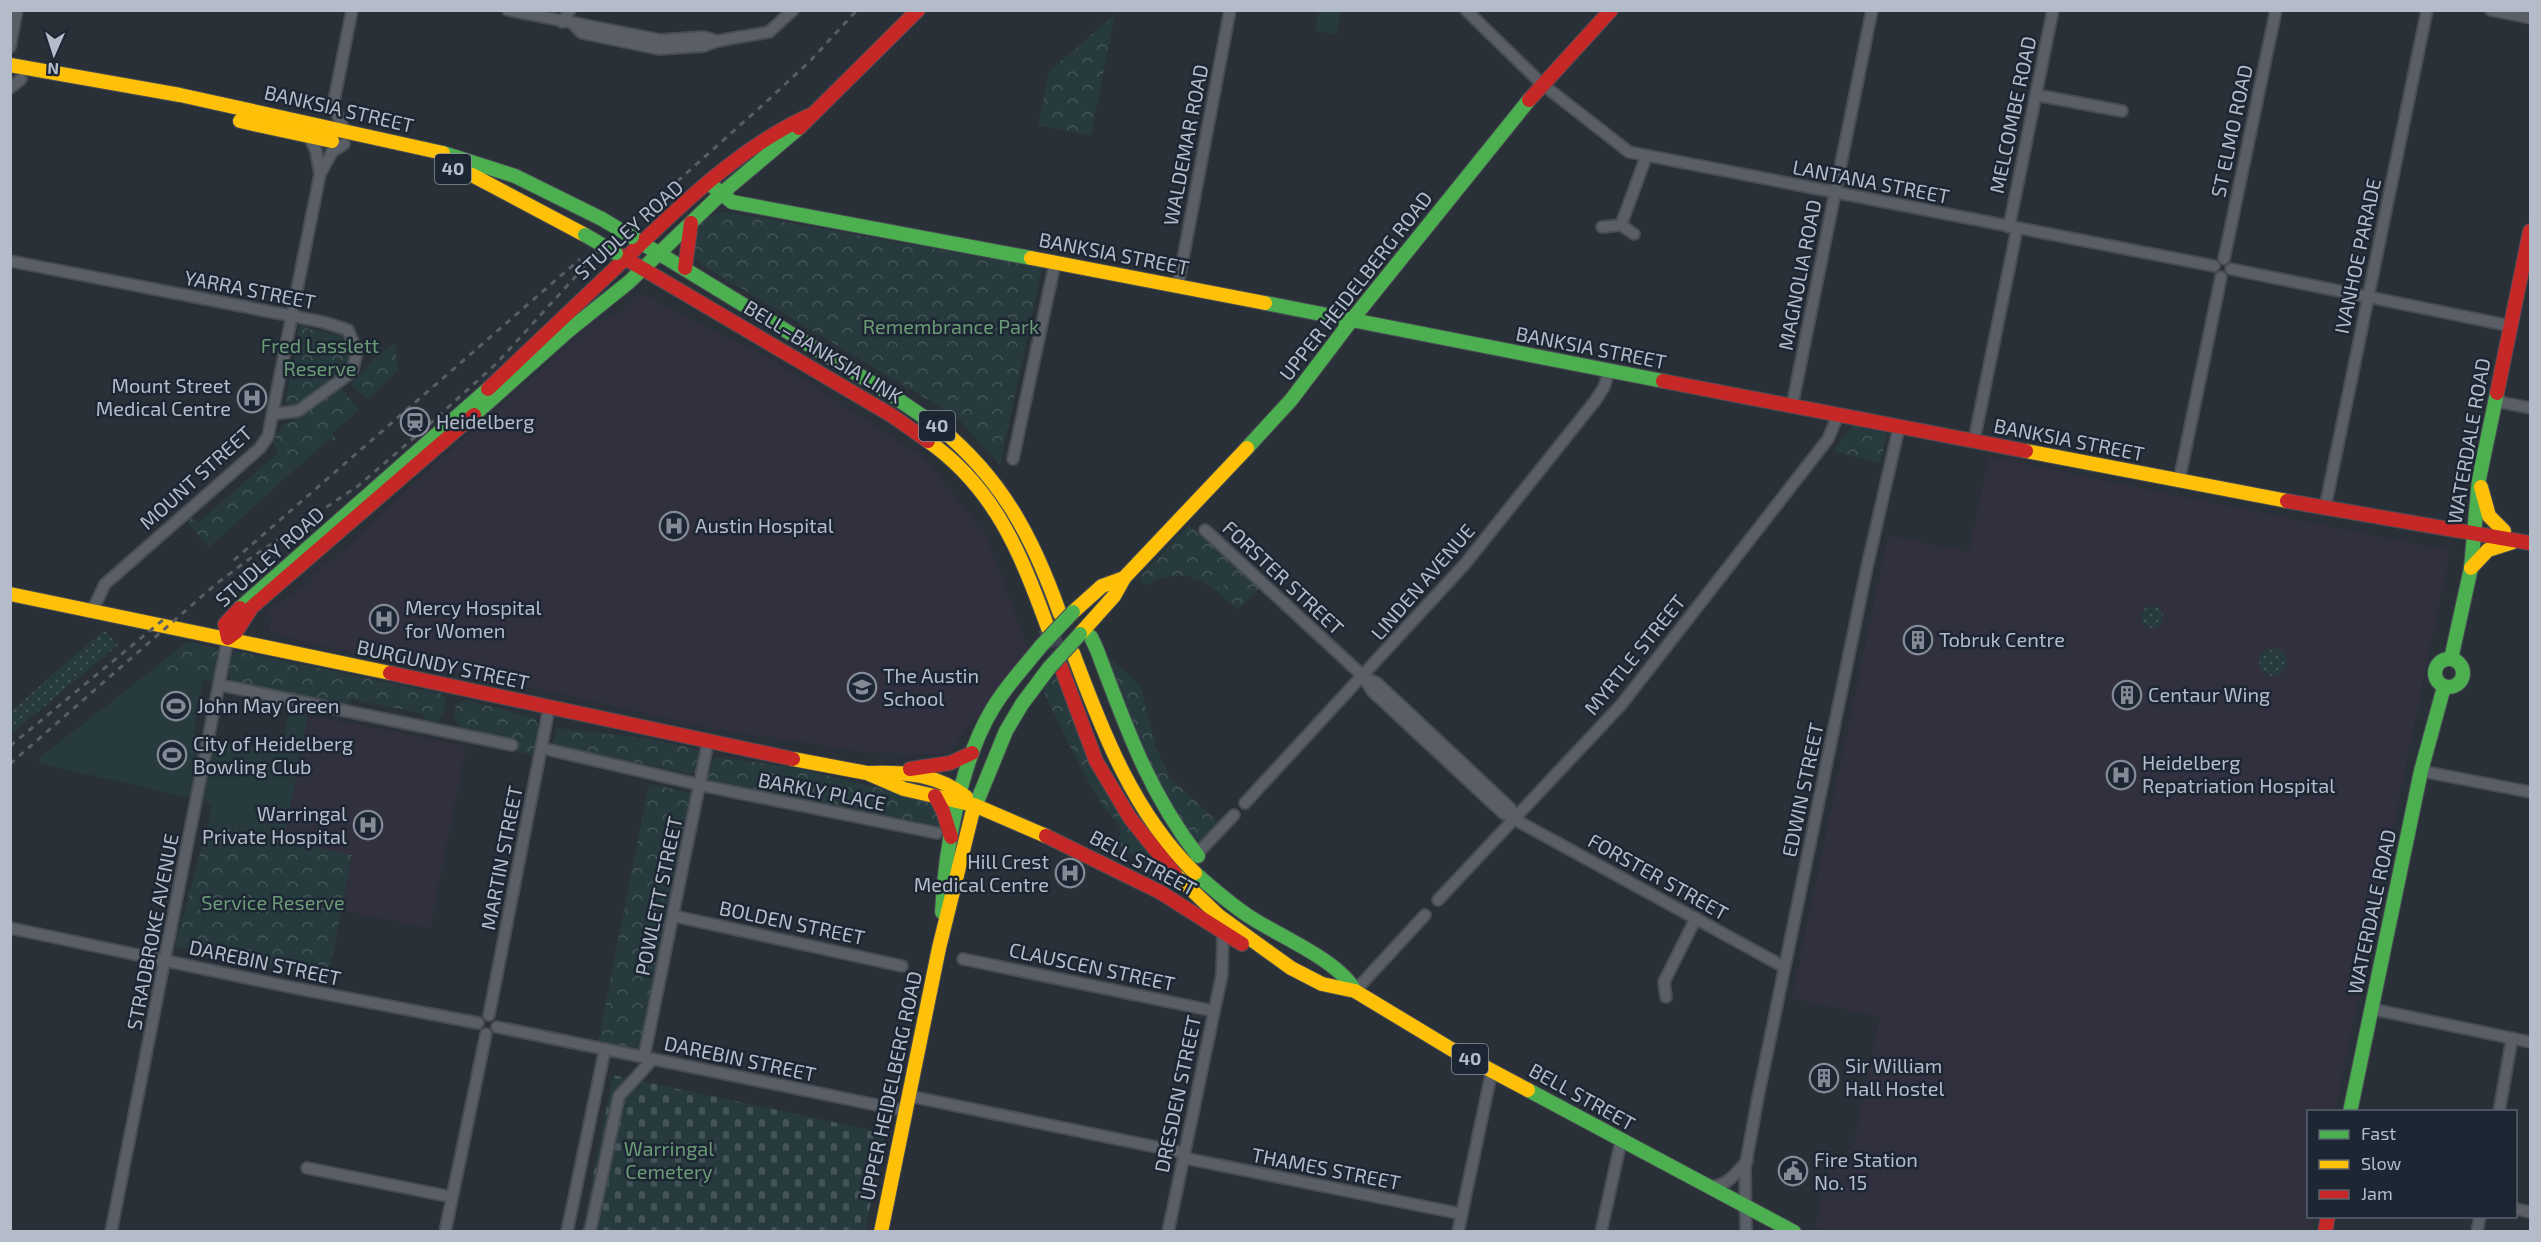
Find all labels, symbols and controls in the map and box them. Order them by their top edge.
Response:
north arrow [24,24,84,84]
street label: MELCOMBE ROAD [1984,34,2040,196]
text: N [47,60,59,79]
street label: WALDEMAR ROAD [1158,62,1212,228]
street label: ST ELMO ROAD [2205,62,2257,199]
street label: BANKSIA STREET [262,79,417,137]
road number: 40 [435,154,471,184]
street label: LANTANA STREET [1791,154,1952,208]
street label: STUDLEY ROAD [569,174,687,284]
street label: IVANHOE PARADE [2329,176,2385,336]
street label: UPPER HEIDELBERG ROAD [1274,186,1437,385]
street label: MAGNOLIA ROAD [1773,197,1825,352]
street label: BANKSIA STREET [1037,227,1192,279]
street label: YARRA STREET [183,265,318,314]
street label: BELL–BANKSIA LINK [740,294,907,408]
park label: Remembrance Park [863,314,1039,338]
street label: BANKSIA STREET [1514,321,1669,373]
park label: Fred Lasslett Reserve [261,333,380,380]
street label: WATERDALE ROAD [2442,356,2494,526]
place label: Mount Street Medical Centre [96,373,231,420]
hospital icon: Mount Street Medical Centre [236,382,268,414]
station icon: Heidelberg [399,406,431,438]
place label: Heidelberg [436,409,534,433]
road number: 40 [919,411,955,441]
street label: BANKSIA STREET [1992,413,2147,465]
street label: MOUNT STREET [134,420,257,534]
street label: STUDLEY ROAD [210,501,328,611]
hospital icon: Austin Hospital [658,510,690,542]
place label: Austin Hospital [695,513,834,537]
street label: FORSTER STREET [1218,515,1349,640]
street label: LINDEN AVENUE [1365,518,1479,644]
street label: MYRTLE STREET [1578,589,1690,719]
place label: Mercy Hospital for Women [405,595,541,642]
hospital icon: Mercy Hospital for Women [368,603,400,635]
building icon: Tobruk Centre [1902,624,1934,656]
place label: Tobruk Centre [1939,627,2065,651]
street label: BURGUNDY STREET [355,634,532,694]
place label: The Austin School [883,663,979,710]
school or university icon: The Austin School [846,671,878,703]
building icon: Centaur Wing [2111,679,2143,711]
place label: Centaur Wing [2148,682,2270,706]
sports icon: John May Green [160,690,192,722]
place label: John May Green [197,693,339,717]
street label: EDWIN STREET [1776,720,1828,859]
place label: City of Heidelberg Bowling Club [193,731,353,778]
sports icon: City of Heidelberg Bowling Club [156,739,188,771]
place label: Heidelberg Repatriation Hospital [2142,750,2335,797]
hospital icon: Heidelberg Repatriation Hospital [2105,759,2137,791]
street label: BARKLY PLACE [756,767,888,815]
street label: MARTIN STREET [475,783,527,932]
place label: Warringal Private Hospital [202,801,347,848]
hospital icon: Warringal Private Hospital [352,809,384,841]
street label: POWLETT STREET [629,814,687,978]
street label: BELL STREET [1086,824,1201,900]
street label: WATERDALE ROAD [2342,827,2400,996]
street label: FORSTER STREET [1584,828,1733,925]
street label: STRADBROKE AVENUE [121,832,183,1032]
place label: Hill Crest Medical Centre [914,849,1049,896]
hospital icon: Hill Crest Medical Centre [1054,857,1086,889]
park label: Service Reserve [201,890,345,914]
street label: BOLDEN STREET [717,895,868,949]
street label: DAREBIN STREET [187,934,344,990]
street label: CLAUSCEN STREET [1007,937,1178,995]
street label: UPPER HEIDELBERG ROAD [854,969,926,1203]
street label: DRESDEN STREET [1149,1013,1206,1175]
street label: DAREBIN STREET [662,1030,819,1086]
road number: 40 [1452,1044,1488,1074]
place label: Sir William Hall Hostel [1845,1053,1944,1100]
street label: BELL STREET [1525,1057,1640,1135]
building icon: Sir William Hall Hostel [1808,1062,1840,1094]
legend [2307,1110,2517,1218]
text: Fast [2361,1122,2396,1144]
park label: Warringal Cemetery [624,1136,714,1183]
street label: THAMES STREET [1250,1142,1403,1194]
place label: Fire Station No. 15 [1814,1147,1918,1194]
text: Slow [2361,1152,2402,1174]
public building icon: Fire Station No. 15 [1777,1155,1809,1187]
text: Jam [2361,1182,2393,1204]

